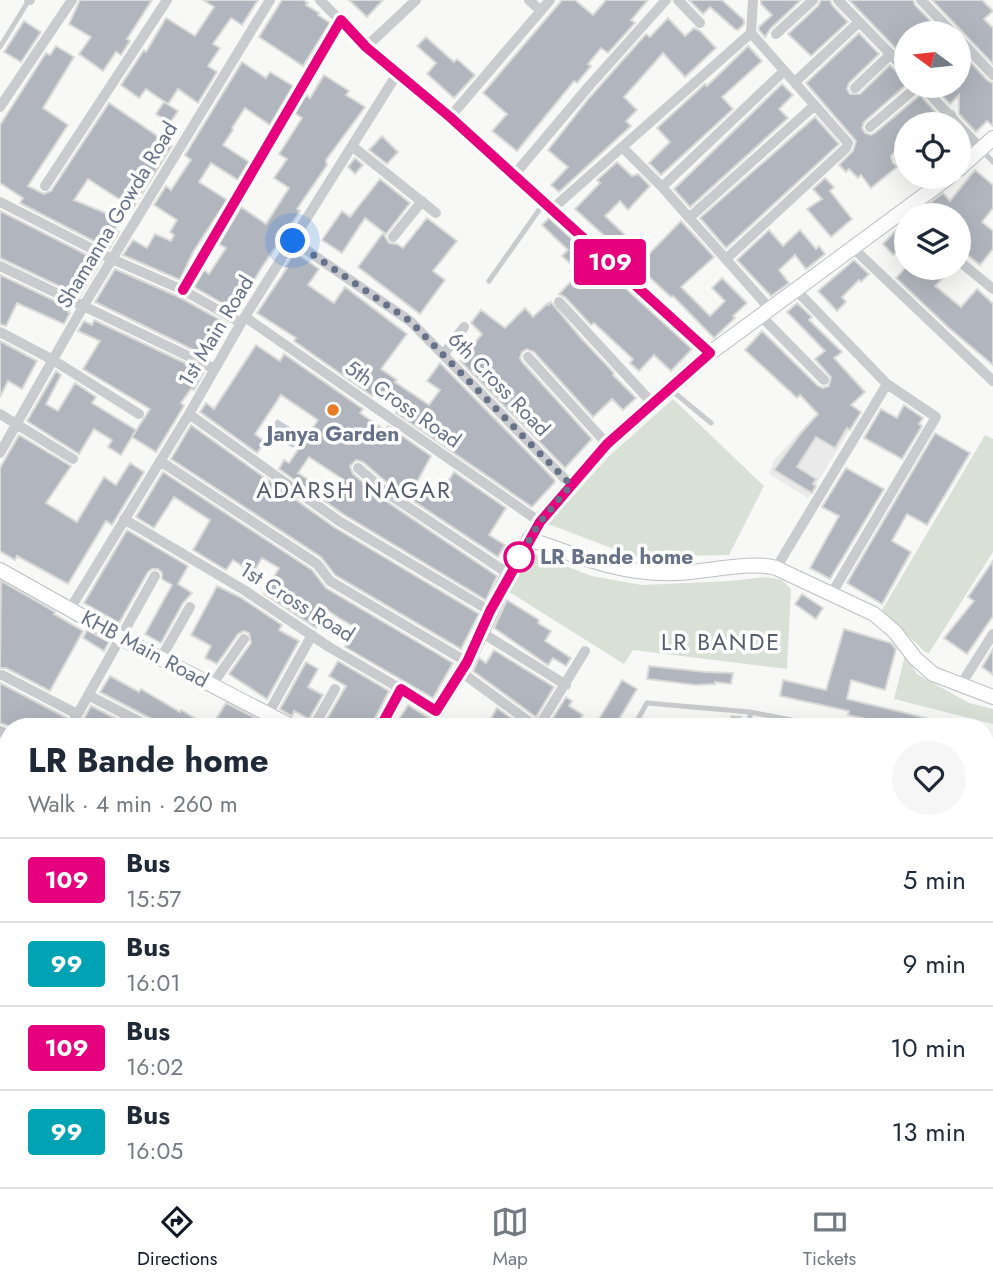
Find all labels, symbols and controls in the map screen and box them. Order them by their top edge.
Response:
north arrow [894,21,971,98]
map controls [894,21,971,280]
button: locate [894,112,971,189]
street label: Shamanna Gowda Road [49,116,185,314]
button: layers [894,203,971,280]
your location [275,223,310,258]
line badge: 109 [570,239,650,285]
text: 109 [588,244,632,279]
street label: 1st Main Road [171,270,261,392]
street label: 6th Cross Road [441,325,557,443]
street label: 5th Cross Road [339,353,467,455]
marker: Janya Garden [325,402,341,418]
place label: Janya Garden [263,419,399,449]
district label: ADARSH NAGAR [256,473,452,507]
marker: LR Bande home [504,542,534,572]
place label: LR Bande home [540,542,693,572]
street label: 1st Cross Road [234,555,360,649]
street label: KHB Main Road [76,603,214,695]
district label: LR BANDE [661,625,781,659]
text: LR Bande home [28,737,269,784]
button: heart [892,741,966,815]
text: Walk · 4 min · 260 m [28,787,238,821]
text: Bus [126,844,170,882]
text: 5 min [903,861,966,899]
text: 109 [44,862,89,897]
text: 15:57 [126,882,181,916]
text: Bus [126,928,170,966]
text: 9 min [903,945,966,983]
text: 99 [50,946,83,981]
text: 16:01 [126,966,181,1000]
text: Bus [126,1012,170,1050]
text: 10 min [890,1029,966,1067]
text: 109 [44,1030,89,1065]
text: 16:02 [126,1050,183,1084]
text: Bus [126,1096,170,1134]
text: 13 min [892,1113,966,1151]
text: 99 [50,1114,83,1149]
text: 16:05 [126,1134,183,1168]
tab: Directions [137,1203,217,1272]
tab: Map [491,1203,529,1272]
tab: Tickets [803,1203,856,1272]

